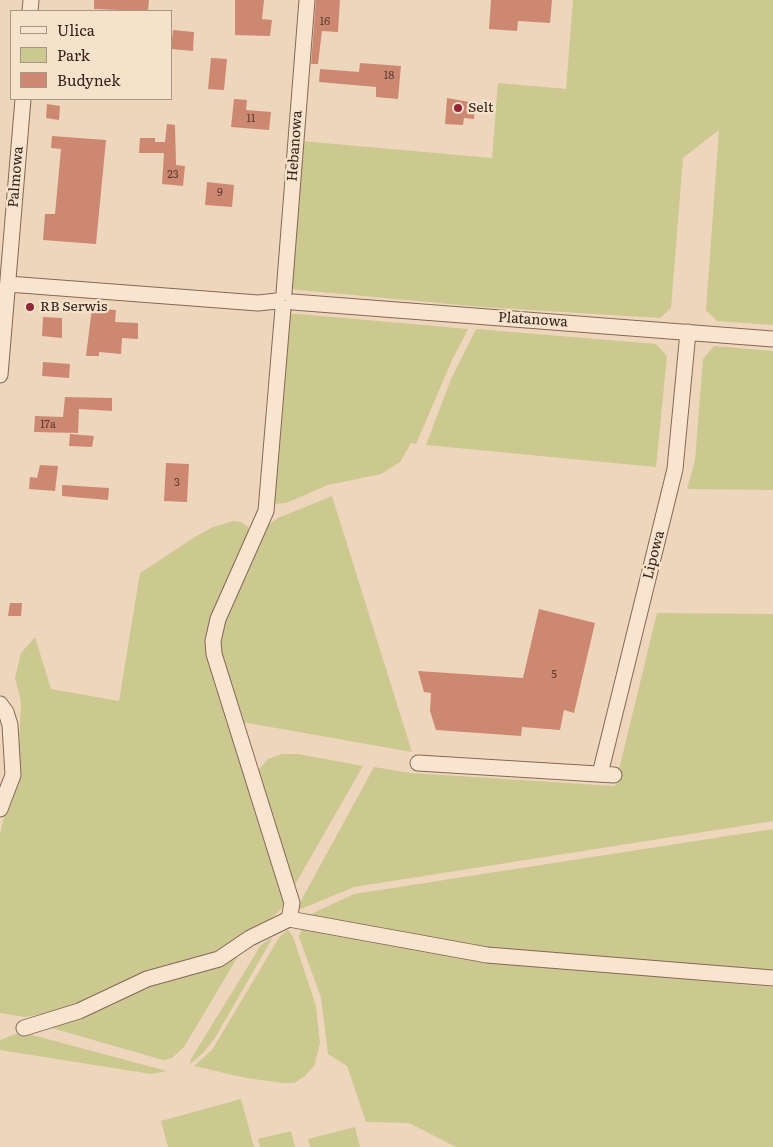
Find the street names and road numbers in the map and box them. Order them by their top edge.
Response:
street label: Hebanowa [284,110,306,182]
street label: Palmowa [5,146,27,208]
street label: Platanowa [498,309,568,331]
street label: Lipowa [640,529,668,581]

